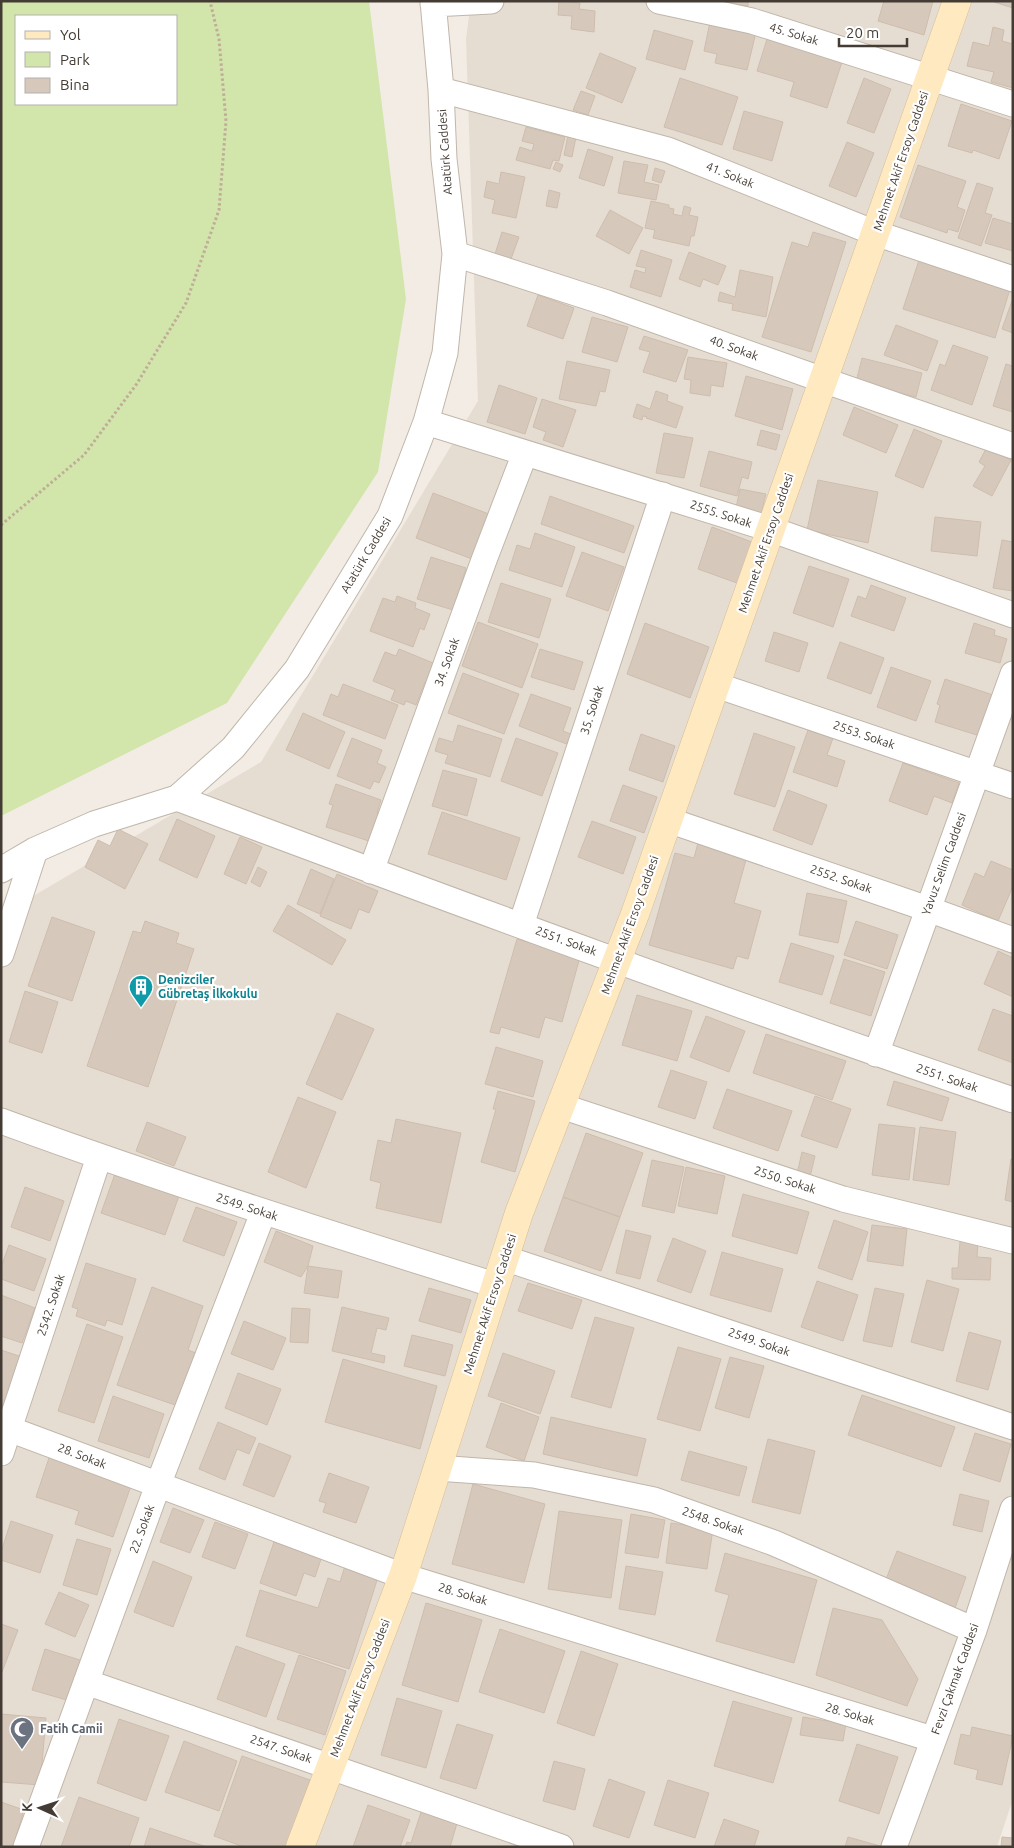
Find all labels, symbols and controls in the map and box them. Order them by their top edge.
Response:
legend [15,15,178,105]
scale bar [839,15,906,47]
street label: 45. Sokak [768,20,820,47]
text: 20 m [846,24,879,41]
text: Yol [60,26,81,43]
text: Park [60,51,90,68]
text: Bina [60,76,89,93]
street label: Mehmet Akif Ersoy Caddesi [870,89,931,232]
street label: Atatürk Caddesi [435,109,454,195]
street label: 41. Sokak [704,159,756,190]
street label: 40. Sokak [708,333,760,362]
street label: Mehmet Akif Ersoy Caddesi [735,471,796,614]
street label: 2555. Sokak [689,497,754,530]
street label: Atatürk Caddesi [338,515,393,595]
street label: 34. Sokak [432,636,461,688]
street label: 35. Sokak [577,684,606,736]
street label: 2553. Sokak [832,718,897,751]
street label: Yavuz Selim Caddesi [919,811,968,917]
street label: Mehmet Akif Ersoy Caddesi [598,854,661,996]
street label: 2552. Sokak [809,862,874,895]
street label: 2551. Sokak [534,923,599,958]
place label: Denizciler Gübretaş İlkokulu [158,973,257,1002]
building icon: Denizciler Gübretaş İlkokulu [128,974,154,1008]
street label: 2551. Sokak [915,1061,980,1094]
street label: 2550. Sokak [753,1163,818,1196]
street label: 2549. Sokak [215,1190,280,1223]
street label: Mehmet Akif Ersoy Caddesi [461,1232,518,1376]
street label: 2542. Sokak [34,1272,67,1337]
street label: 2549. Sokak [727,1325,792,1358]
street label: 28. Sokak [56,1440,108,1471]
street label: 22. Sokak [127,1503,156,1555]
street label: 2548. Sokak [681,1504,746,1537]
street label: 28. Sokak [437,1580,489,1607]
street label: Mehmet Akif Ersoy Caddesi [327,1617,392,1759]
street label: Fevzi Çakmak Caddesi [928,1621,981,1736]
street label: 28. Sokak [824,1700,876,1727]
mosque icon: Fatih Camii [9,1716,35,1750]
place label: Fatih Camii [40,1722,103,1735]
street label: 2547. Sokak [249,1732,314,1765]
north arrow [15,1783,65,1833]
text: K [19,1802,35,1812]

